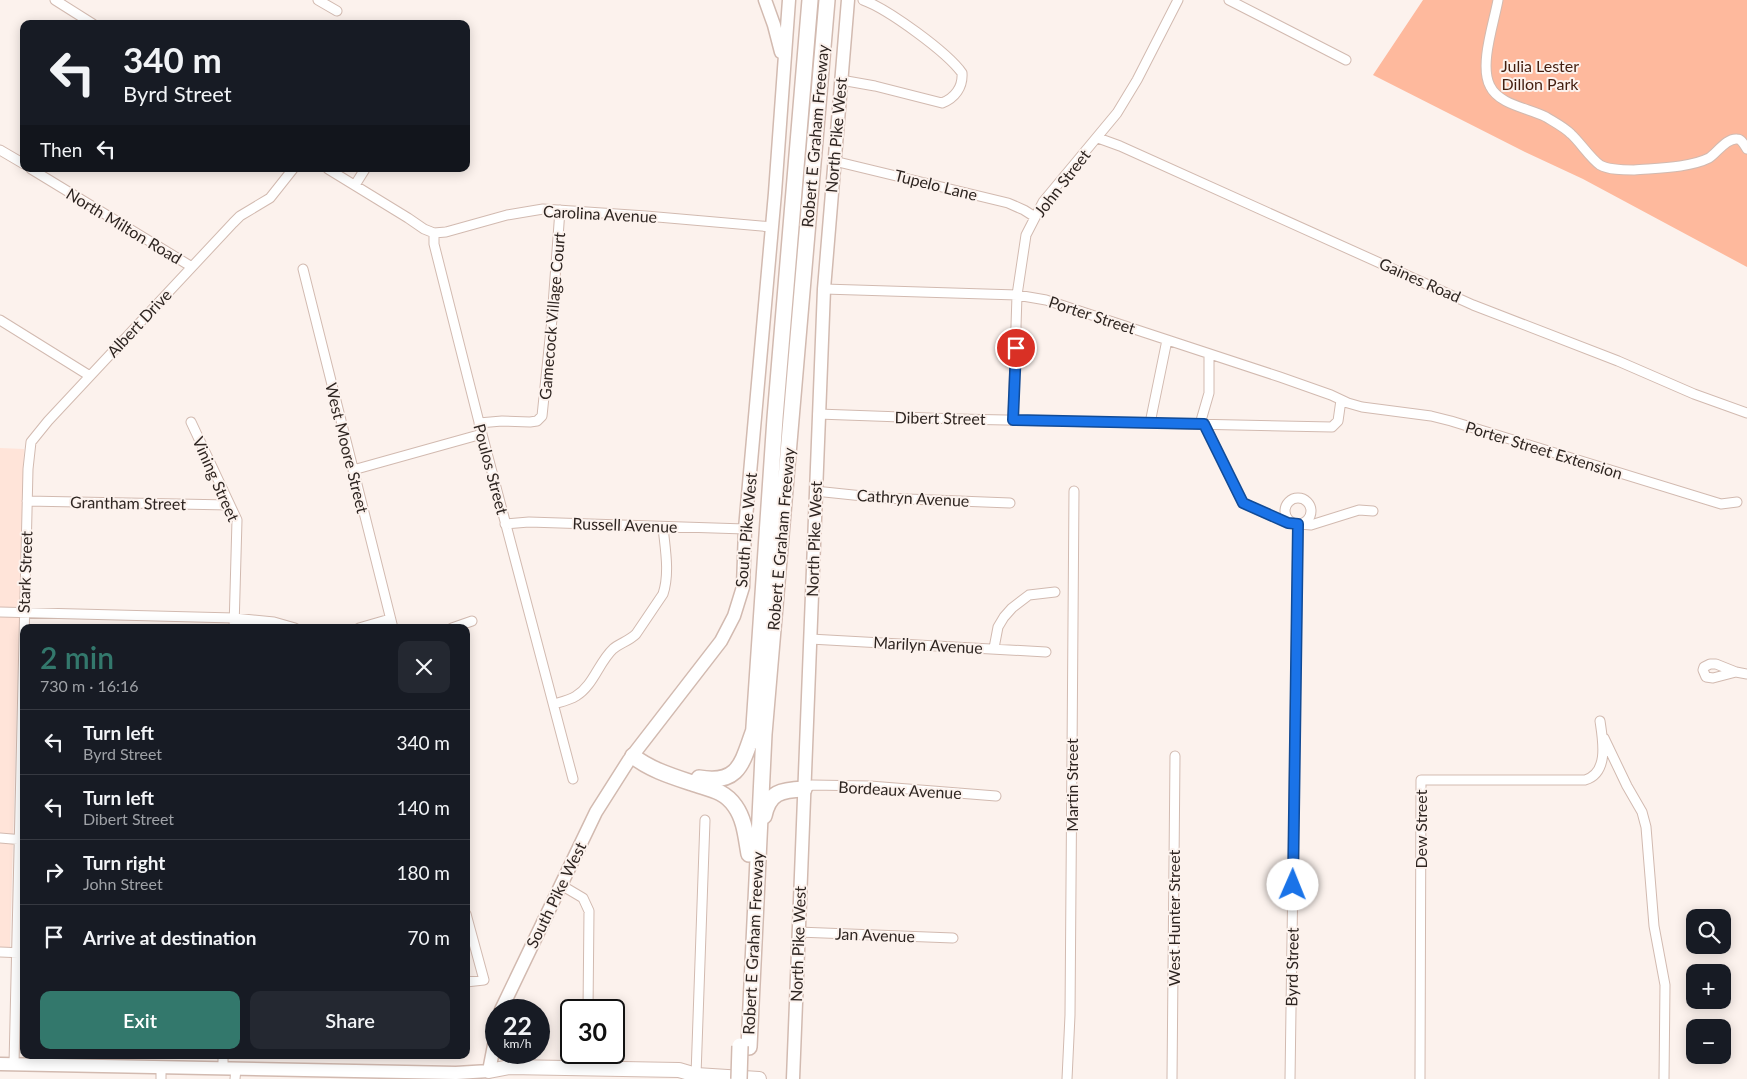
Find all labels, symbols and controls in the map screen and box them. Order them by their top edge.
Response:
text: 340 m [123,38,222,80]
icon: left [40,40,105,105]
street label: Robert E Graham Freeway [797,43,832,228]
park label: Julia Lester Dillon Park [1501,56,1579,93]
street label: North Pike West [821,76,850,193]
text: Byrd Street [123,80,232,107]
icon: left [92,135,120,163]
text: Then [40,138,82,161]
street label: John Street [1030,145,1094,220]
street label: Tupelo Lane [893,165,979,204]
street label: North Milton Road [63,184,185,268]
street label: Carolina Avenue [542,201,658,226]
street label: Gamecock Village Court [535,231,568,400]
street label: Gaines Road [1376,253,1464,306]
street label: Albert Drive [102,285,175,361]
street label: Porter Street [1046,292,1138,338]
pin [995,327,1037,369]
icon: arrive [1002,334,1030,362]
street label: West Moore Street [322,381,373,515]
street label: Dibert Street [894,407,986,428]
street label: Porter Street Extension [1463,417,1625,482]
street label: Poulos Street [470,421,513,517]
street label: Vining Street [189,433,244,524]
street label: Robert E Graham Freeway [763,446,798,631]
street label: South Pike West [731,471,760,588]
street label: North Pike West [802,481,825,597]
street label: Cathryn Avenue [856,485,970,510]
street label: Grantham Street [70,492,186,513]
street label: Russell Avenue [572,513,678,536]
street label: Stark Street [14,530,35,613]
street label: Marilyn Avenue [873,632,983,657]
text: 2 min [40,639,114,675]
button: close [398,641,450,693]
text: 730 m · 16:16 [40,676,139,695]
text: Turn left [83,721,154,744]
icon: left [40,728,68,756]
text: 340 m [396,731,450,754]
street label: Martin Street [1062,738,1081,832]
text: Byrd Street [83,744,162,763]
street label: Bordeaux Avenue [838,777,962,802]
text: Turn left [83,786,154,809]
street label: Dew Street [1411,789,1430,868]
icon: left [40,793,68,821]
text: 140 m [396,796,450,819]
text: Dibert Street [83,809,174,828]
street label: South Pike West [522,838,590,951]
street label: West Hunter Street [1164,849,1183,986]
street label: Robert E Graham Freeway [738,850,767,1035]
text: Turn right [83,851,165,874]
icon: right [40,858,68,886]
position arrow [1266,858,1318,910]
text: 180 m [396,861,450,884]
text: John Street [83,874,163,893]
street label: North Pike West [786,886,809,1002]
map controls [1686,909,1731,1064]
button: search [1686,909,1731,954]
icon: arrive [40,923,68,951]
street label: Jan Avenue [835,924,915,945]
text: Arrive at destination [83,926,256,949]
text: 70 m [407,926,450,949]
street label: Byrd Street [1281,927,1302,1007]
button: + [1686,964,1731,1009]
button: Exit [40,991,240,1049]
button: Share [250,991,450,1049]
speed limit sign: 30 [560,999,625,1064]
text: 22 [503,1010,532,1040]
button: − [1686,1019,1731,1064]
text: km/h [503,1036,532,1051]

